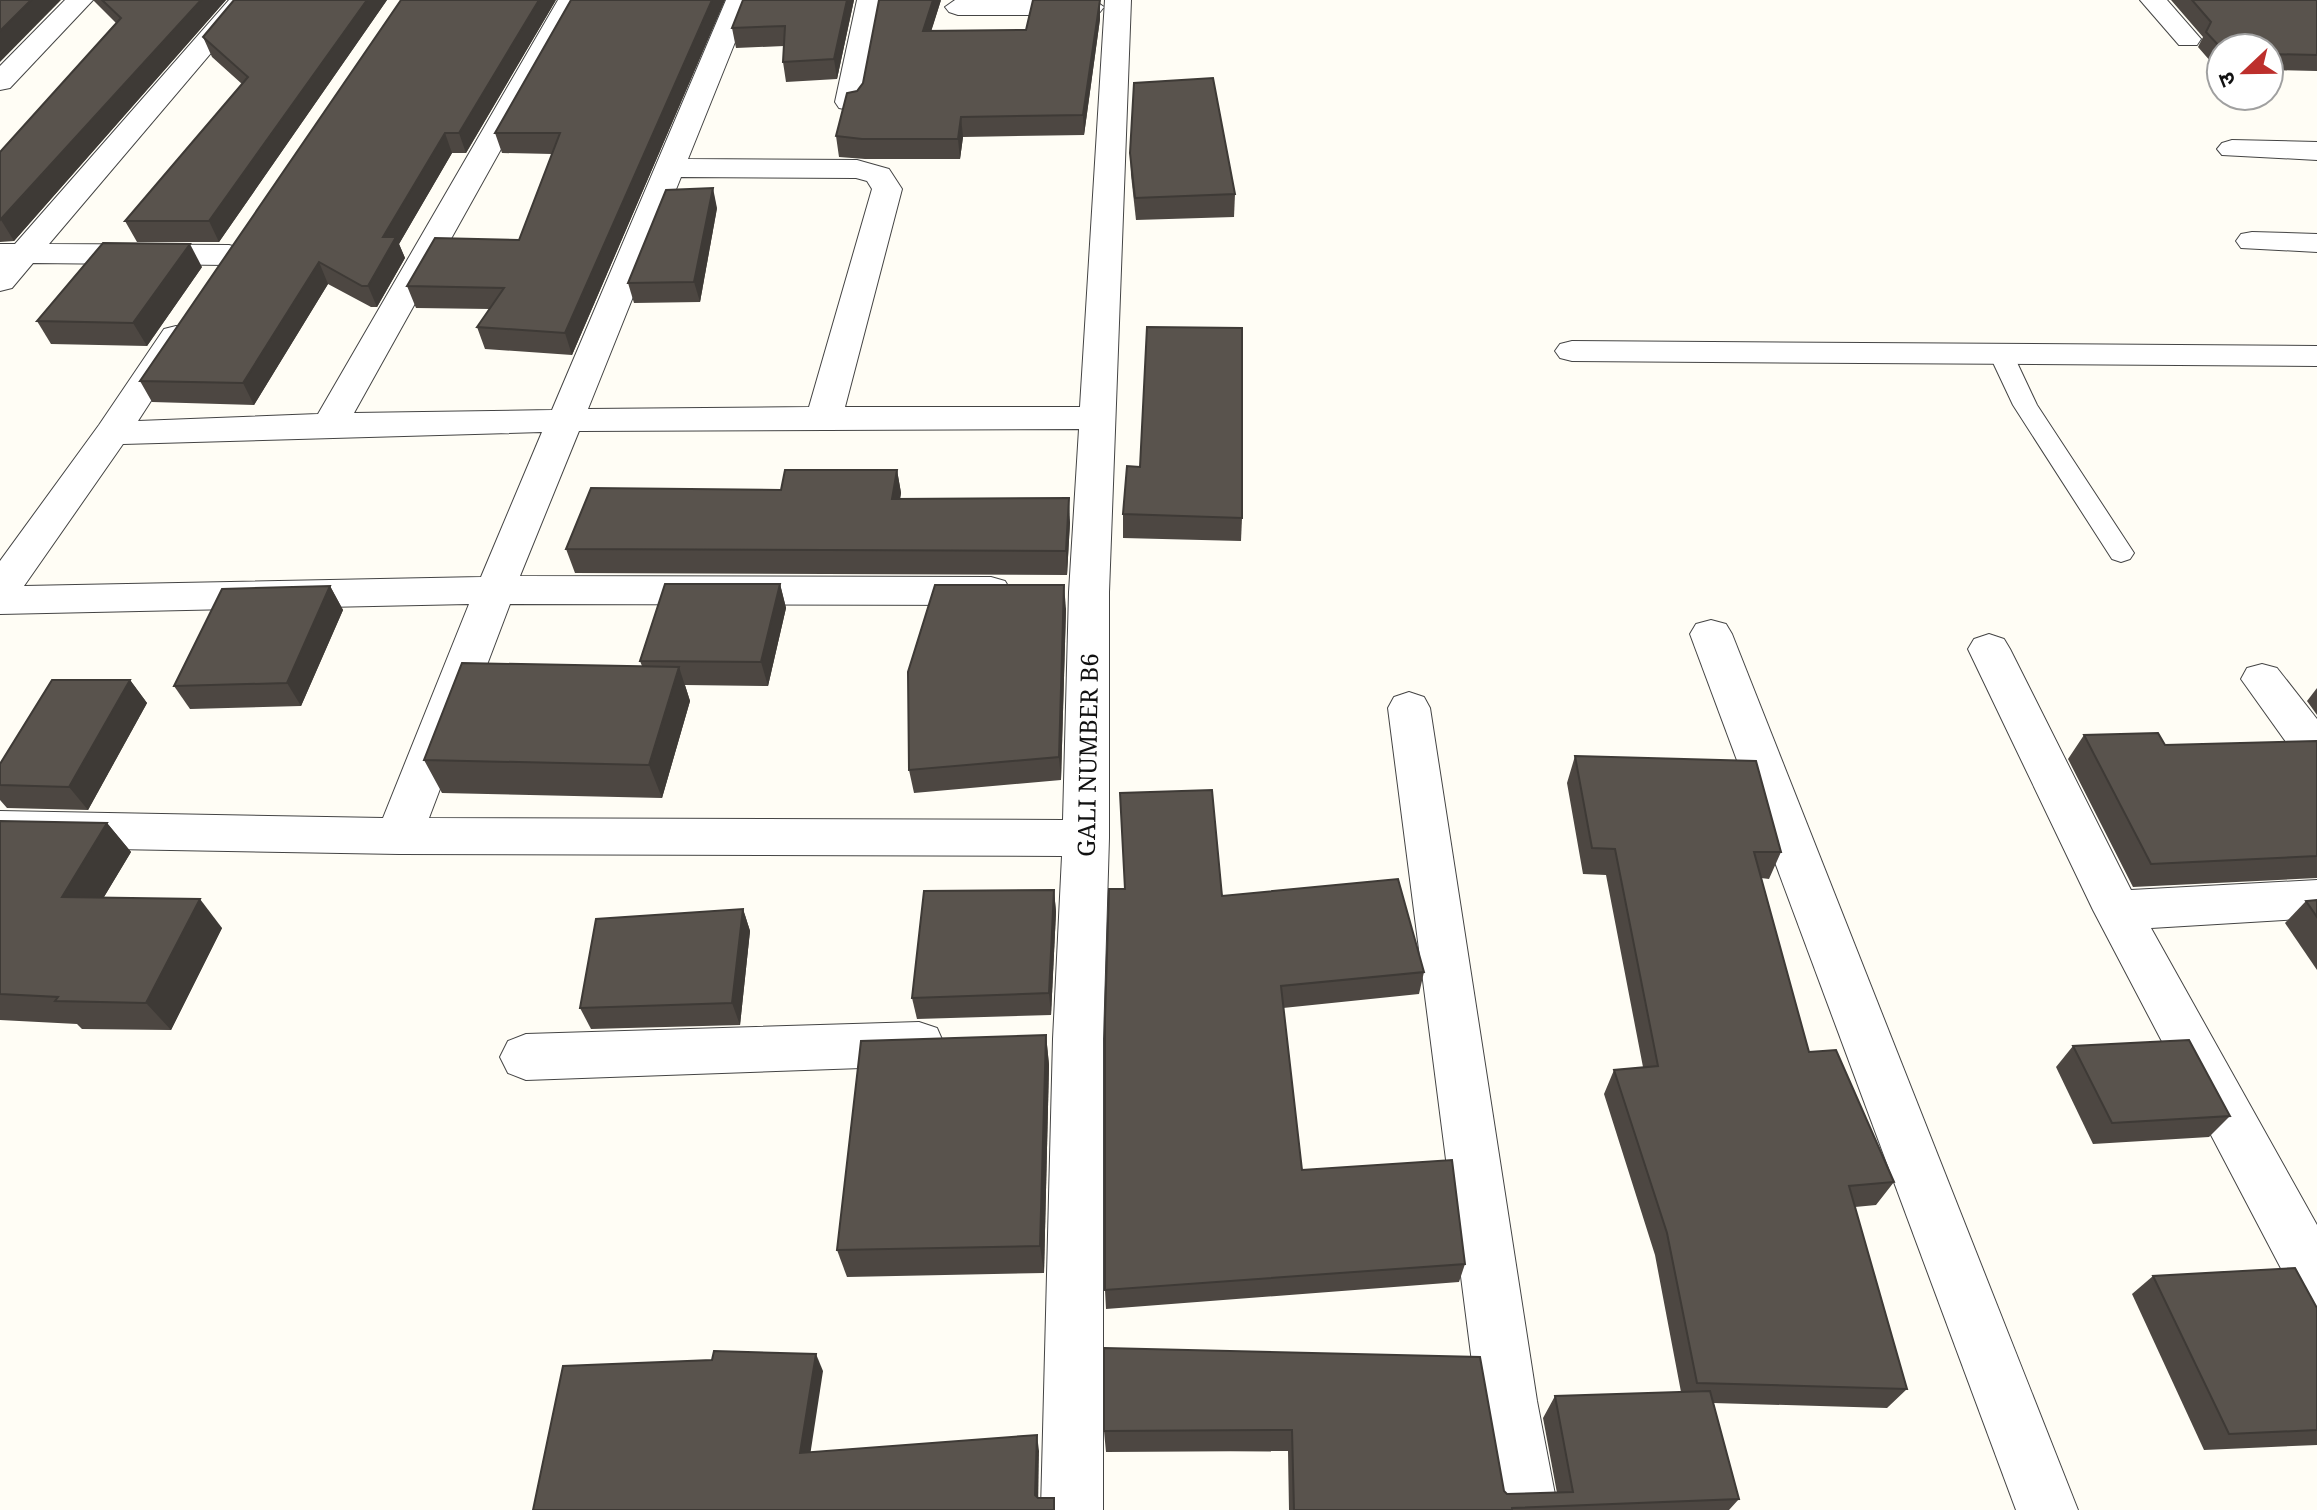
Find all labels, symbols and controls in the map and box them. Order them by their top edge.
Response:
north arrow [2205,32,2285,112]
text: उ [2209,67,2242,91]
street label: GALI NUMBER B6 [1069,653,1105,857]

